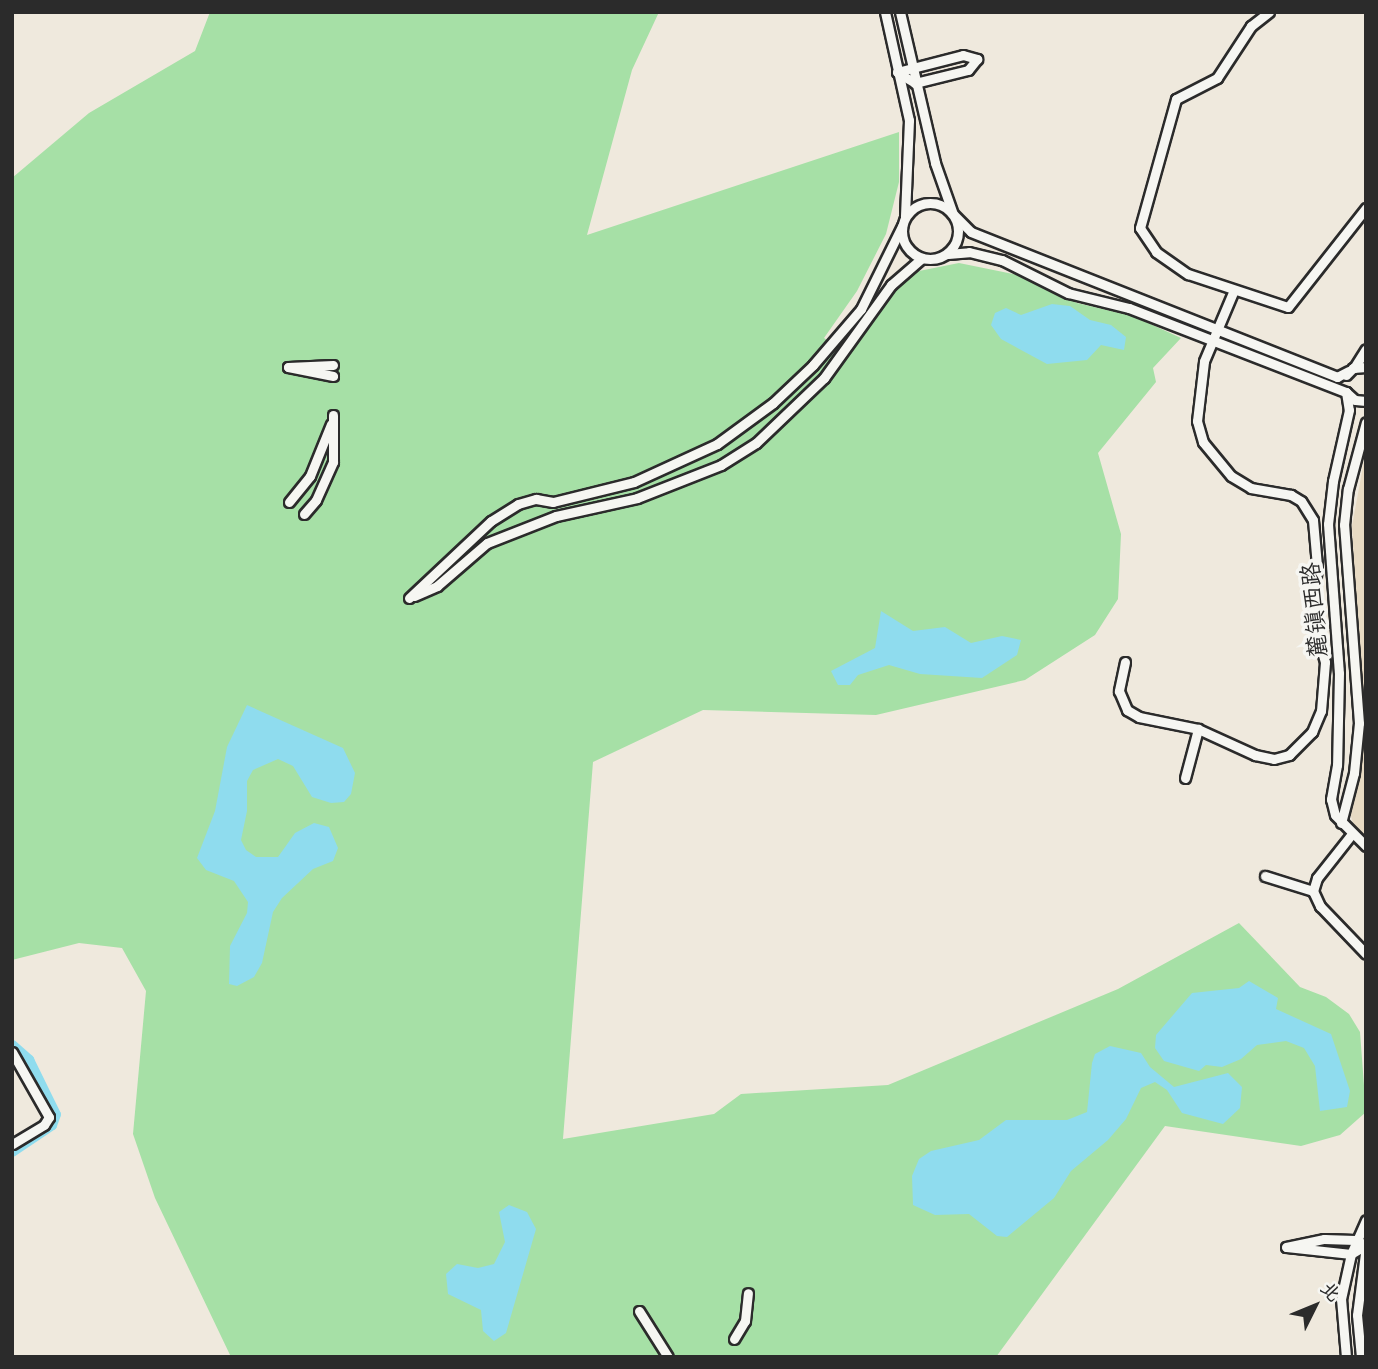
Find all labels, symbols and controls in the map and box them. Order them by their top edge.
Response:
street label: 麓镇西路 [1296,561,1334,659]
north arrow [1280,1271,1350,1341]
text: 北 [1316,1277,1345,1306]

